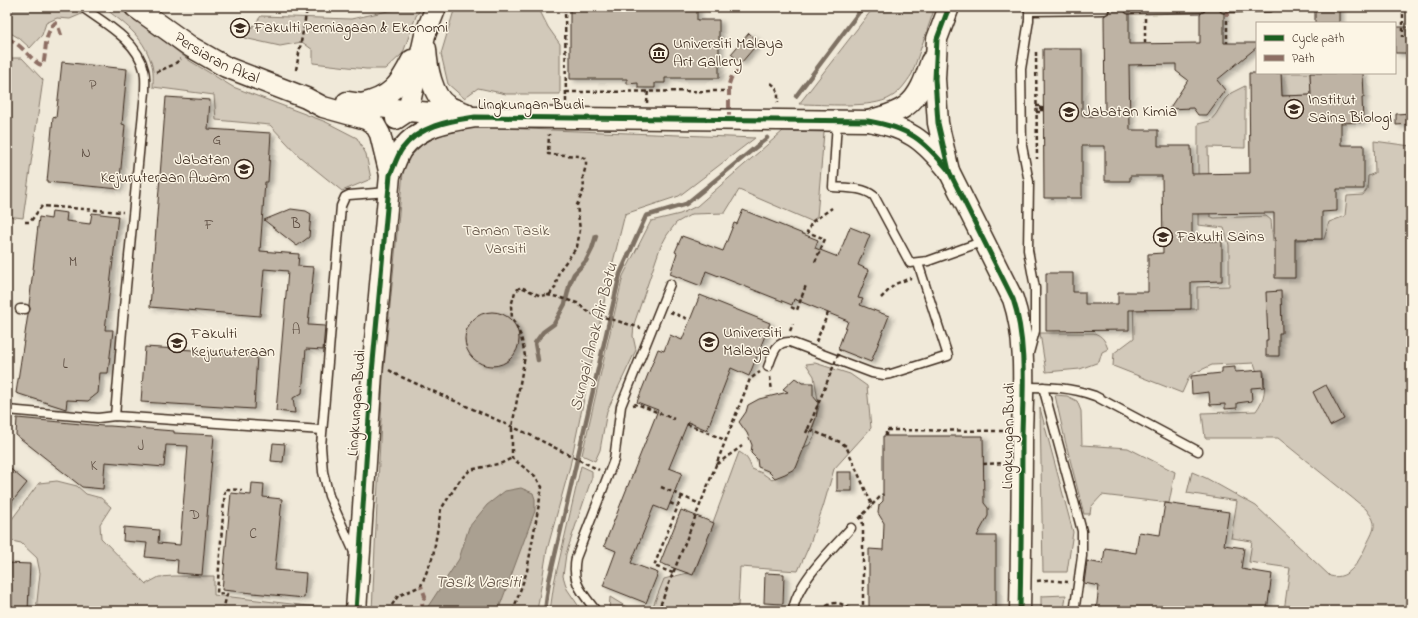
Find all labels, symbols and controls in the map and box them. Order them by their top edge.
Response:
place label: Fakulti Perniagaan & Ekonomi [253,16,448,40]
school or university icon: Fakulti Perniagaan & Ekonomi [229,17,251,39]
legend [1256,22,1396,74]
street label: Persiaran Akal [169,26,263,91]
text: Cycle path [1292,30,1344,49]
place label: Universiti Malaya Art Gallery [673,32,783,74]
museum icon: Universiti Malaya Art Gallery [648,42,670,64]
text: Path [1292,50,1315,68]
house number: P [89,75,97,96]
place label: Institut Sains Biologi [1308,88,1393,130]
street label: Lingkungan Budi [478,93,584,117]
school or university icon: Institut Sains Biologi [1283,98,1305,120]
place label: Jabatan Kimia [1083,100,1177,124]
school or university icon: Jabatan Kimia [1058,101,1080,123]
house number: G [213,130,222,151]
house number: N [81,143,91,164]
place label: Jabatan Kejuruteraan Awam [101,148,230,190]
school or university icon: Jabatan Kejuruteraan Awam [233,158,255,180]
house number: B [290,214,301,235]
house number: F [203,215,214,236]
park label: Taman Tasik Varsiti [463,219,550,261]
place label: Fakulti Sains [1176,225,1265,249]
school or university icon: Fakulti Sains [1152,226,1174,248]
house number: M [69,252,77,273]
water label: Sungai Anak Air Batu [563,260,626,414]
house number: A [292,320,300,341]
place label: Universiti Malaya [723,321,782,363]
place label: Fakulti Kejuruteraan [190,322,275,364]
school or university icon: Universiti Malaya [698,331,720,353]
school or university icon: Fakulti Kejuruteraan [166,332,188,354]
street label: Lingkungan Budi [341,349,373,457]
house number: L [62,354,68,375]
street label: Lingkungan Budi [996,382,1022,490]
house number: J [138,436,144,457]
house number: K [91,456,98,477]
house number: D [189,505,200,526]
house number: C [249,524,257,545]
water label: Tasik Varsiti [435,570,523,595]

